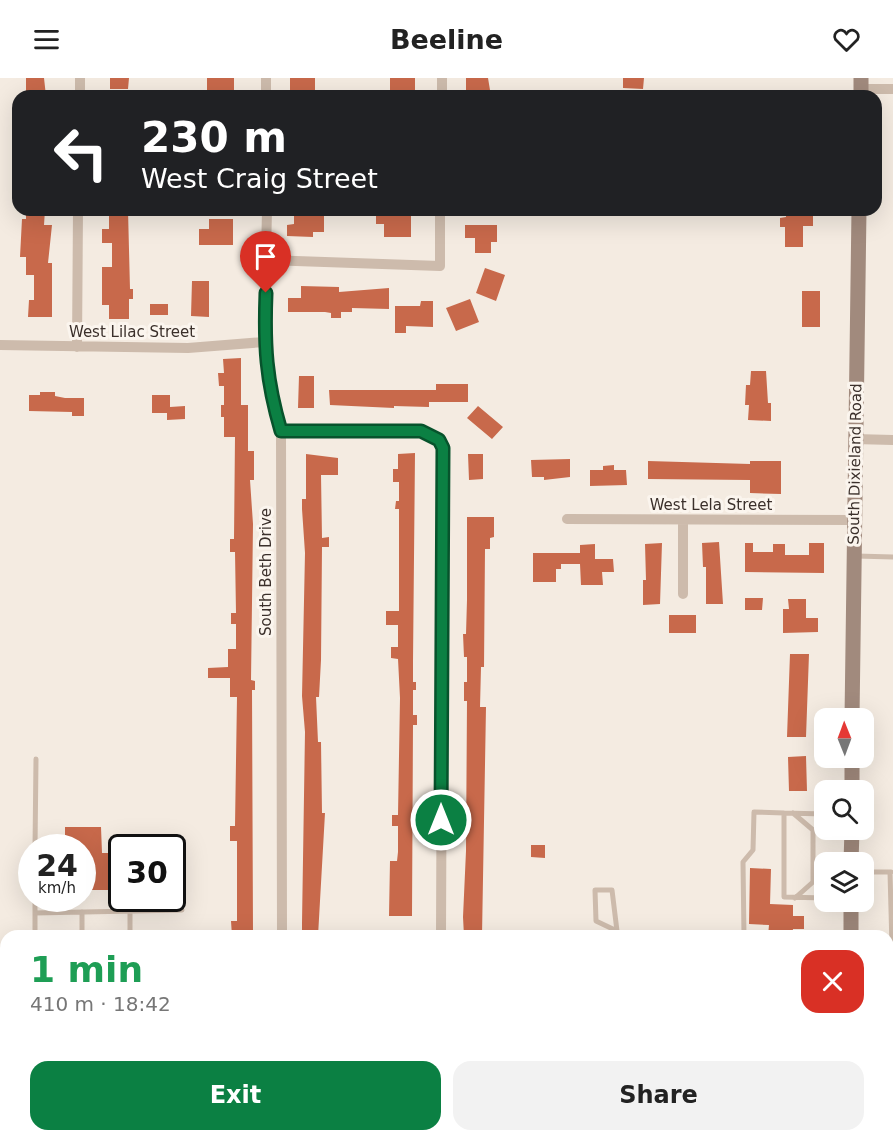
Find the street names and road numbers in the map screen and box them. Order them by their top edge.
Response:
street label: West Lilac Street [69,323,195,341]
street label: South Dixieland Road [845,383,865,545]
street label: West Lela Street [650,496,772,514]
street label: South Beth Drive [257,508,275,636]

